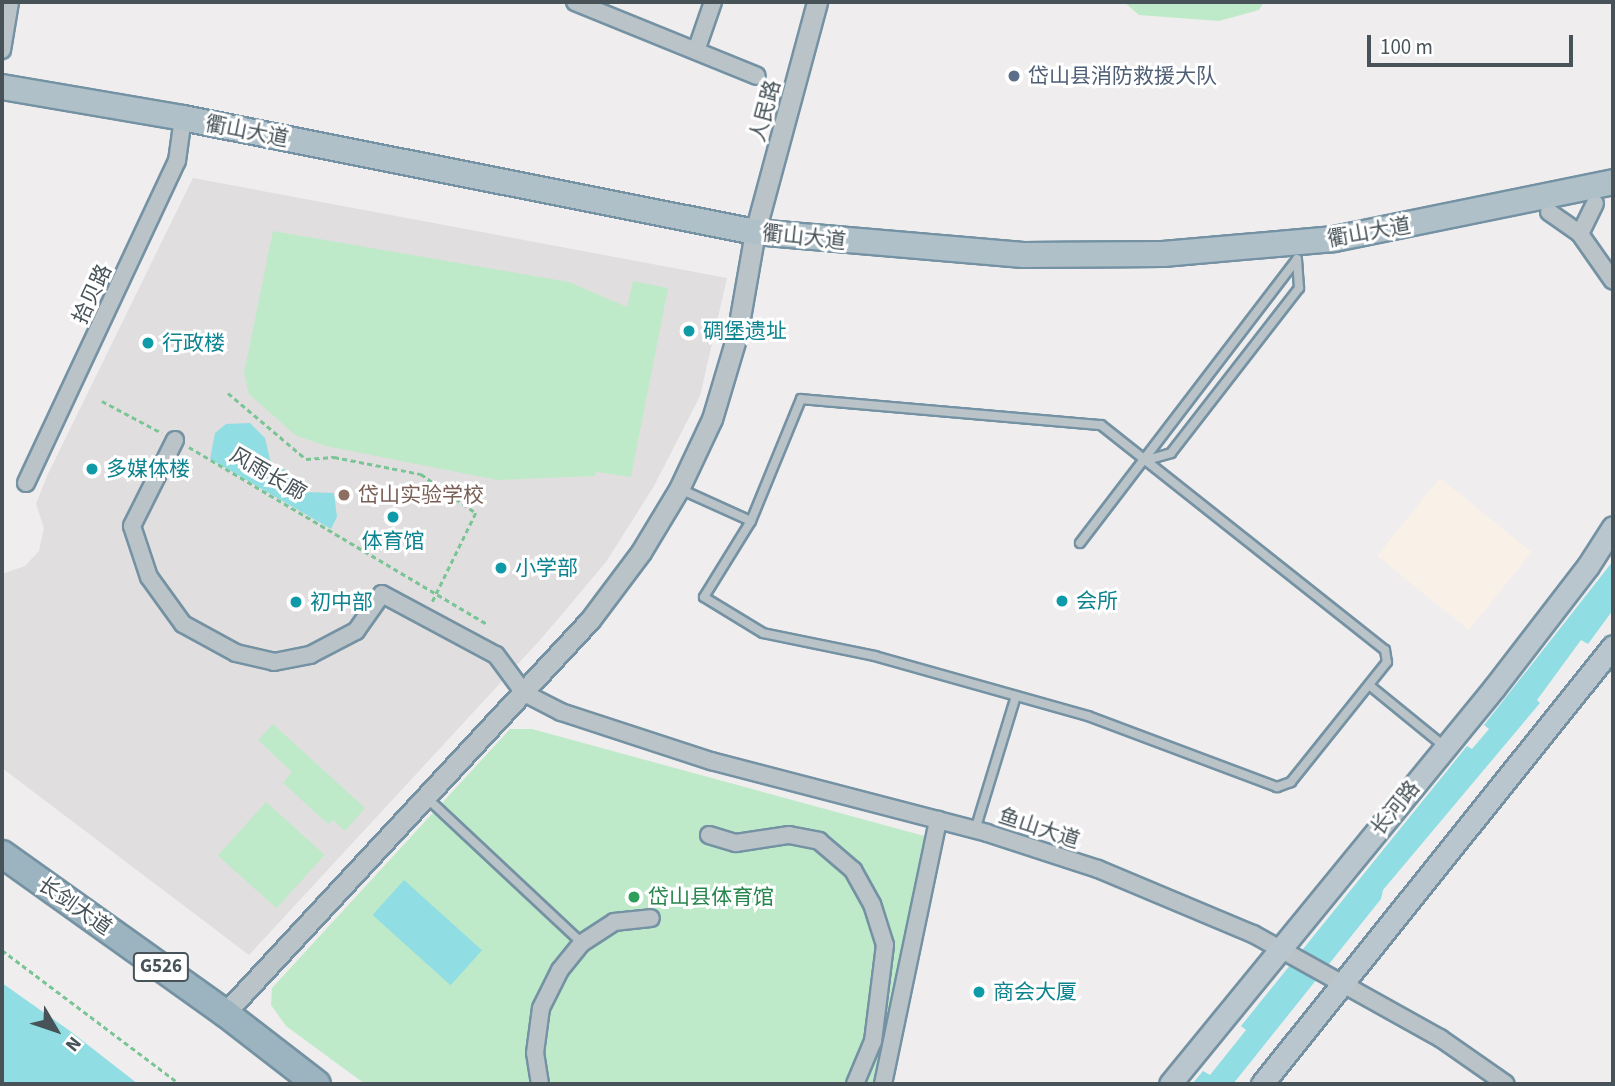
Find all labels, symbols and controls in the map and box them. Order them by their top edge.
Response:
scale bar [1370,21,1576,65]
text: 100 m [1380,32,1433,62]
place label: 岱山县消防救援大队 [1028,63,1217,89]
marker: 岱山县消防救援大队 [1006,68,1022,84]
street label: 人民路 [745,77,785,145]
street label: 衢山大道 [203,111,291,151]
street label: 衢山大道 [1325,212,1413,252]
street label: 衢山大道 [761,220,847,254]
street label: 拾贝路 [67,260,117,328]
place label: 碉堡遗址 [703,318,787,344]
marker: 碉堡遗址 [681,323,697,339]
place label: 行政楼 [162,330,225,356]
marker: 行政楼 [140,335,156,351]
street label: 风雨长廊 [225,442,311,506]
place label: 多媒体楼 [106,456,190,482]
marker: 多媒体楼 [84,461,100,477]
place label: 岱山实验学校 [358,482,484,508]
marker: 岱山实验学校 [336,487,352,503]
marker: 体育馆 [385,509,401,525]
place label: 体育馆 [362,528,424,554]
place label: 小学部 [515,555,578,581]
marker: 小学部 [493,560,509,576]
place label: 会所 [1076,588,1118,614]
place label: 初中部 [310,589,373,615]
marker: 会所 [1054,593,1070,609]
marker: 初中部 [288,594,304,610]
street label: 长河路 [1365,776,1425,840]
street label: 鱼山大道 [995,803,1083,853]
street label: 长剑大道 [33,872,117,940]
place label: 岱山县体育馆 [648,884,774,910]
marker: 岱山县体育馆 [626,889,642,905]
road number: G526 [131,951,191,982]
place label: 商会大厦 [993,979,1077,1005]
marker: 商会大厦 [971,984,987,1000]
north arrow [21,995,91,1065]
text: N [58,1030,87,1057]

